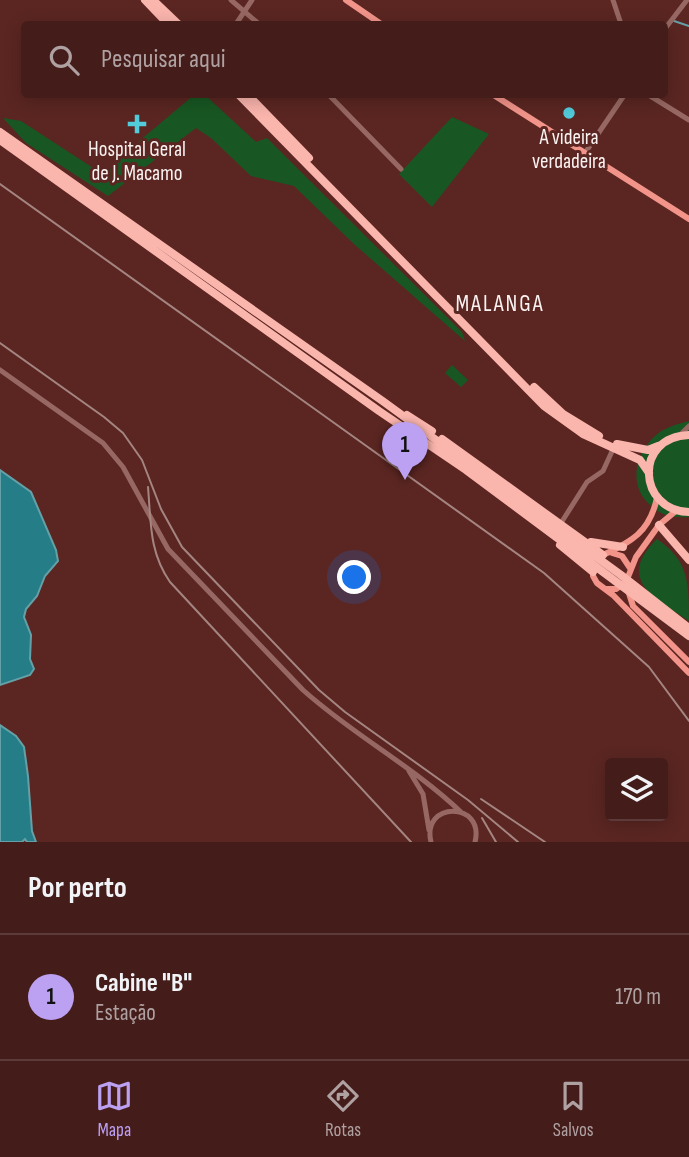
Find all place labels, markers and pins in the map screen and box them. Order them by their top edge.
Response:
marker: A videira verdadeira [561,105,577,121]
marker: Hospital Geral de J. Macamo [127,114,147,134]
place label: A videira verdadeira [532,125,606,174]
place label: Hospital Geral de J. Macamo [88,137,186,186]
pin: 1 [382,422,428,480]

